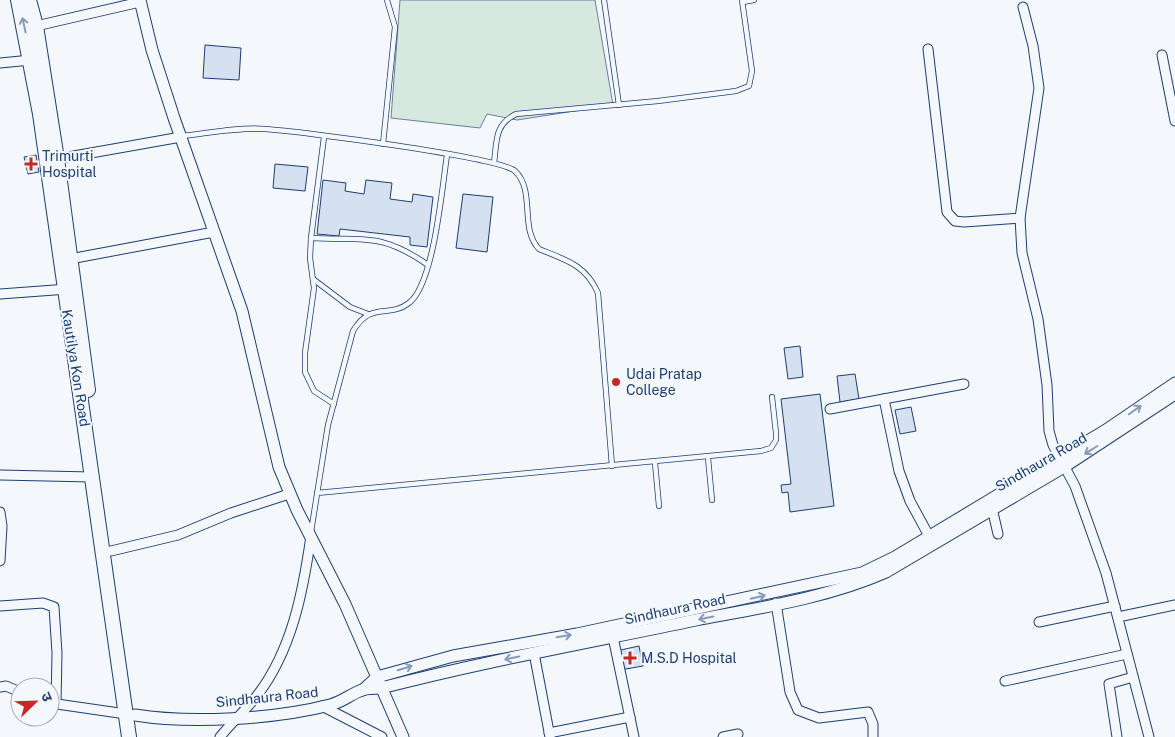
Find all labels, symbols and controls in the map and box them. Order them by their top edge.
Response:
one-way arrow [18,18,28,34]
place label: Trimurti Hospital [42,148,97,180]
marker: Trimurti Hospital [24,157,38,171]
street label: Kautilya Kon Road [59,308,93,428]
place label: Udai Pratap College [626,366,702,398]
marker: Udai Pratap College [610,376,622,388]
one-way arrow [1128,405,1142,415]
street label: Sindhaura Road [992,429,1090,495]
one-way arrow [1084,446,1098,456]
street label: Sindhaura Road [623,590,727,628]
one-way arrow [749,592,765,601]
one-way arrow [698,614,714,624]
one-way arrow [556,631,572,641]
place label: M.S.D Hospital [641,650,737,666]
marker: M.S.D Hospital [623,651,637,665]
one-way arrow [504,653,520,663]
one-way arrow [397,662,413,672]
north arrow [10,677,60,727]
street label: Sindhaura Road [215,684,319,710]
text: उ [38,690,56,705]

